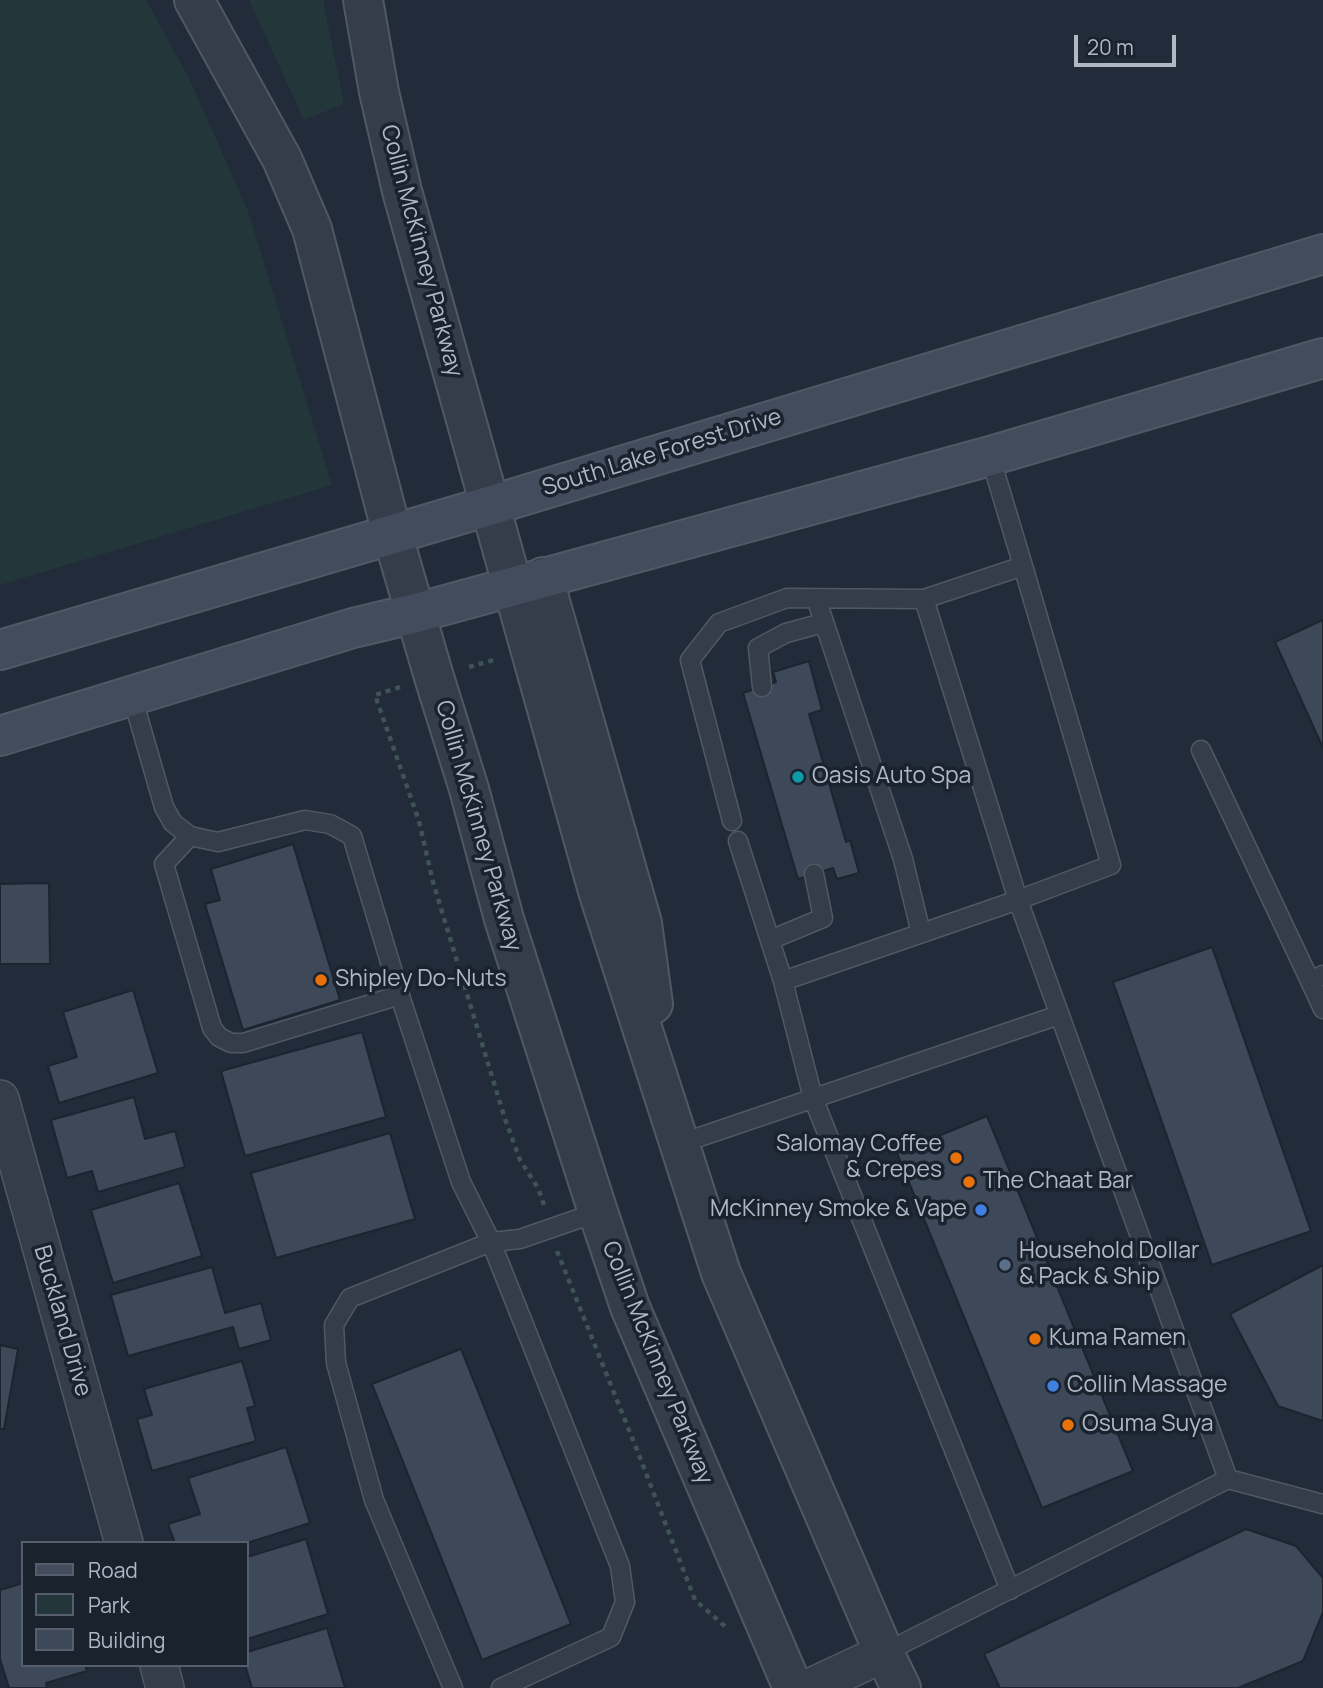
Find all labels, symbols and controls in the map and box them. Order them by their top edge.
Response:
scale bar [1078,21,1180,65]
text: 20 m [1087,33,1134,61]
street label: Collin McKinney Parkway [374,122,468,380]
street label: South Lake Forest Drive [539,403,785,503]
street label: Collin McKinney Parkway [429,697,527,955]
place label: Oasis Auto Spa [812,763,971,791]
marker: Oasis Auto Spa [790,769,806,785]
place label: Shipley Do-Nuts [335,966,507,994]
marker: Shipley Do-Nuts [313,972,329,988]
place label: Salomay Coffee & Crepes [776,1131,942,1185]
marker: Salomay Coffee & Crepes [948,1150,964,1166]
place label: The Chaat Bar [983,1168,1133,1196]
marker: The Chaat Bar [961,1174,977,1190]
place label: McKinney Smoke & Vape [710,1196,967,1224]
marker: McKinney Smoke & Vape [973,1202,989,1218]
street label: Collin McKinney Parkway [596,1237,718,1489]
place label: Household Dollar & Pack & Ship [1019,1238,1199,1292]
street label: Buckland Drive [27,1242,97,1400]
marker: Household Dollar & Pack & Ship [997,1257,1013,1273]
place label: Kuma Ramen [1049,1325,1186,1353]
marker: Kuma Ramen [1027,1331,1043,1347]
place label: Collin Massage [1067,1372,1228,1400]
marker: Collin Massage [1045,1378,1061,1394]
place label: Osuma Suya [1082,1411,1214,1439]
marker: Osuma Suya [1060,1417,1076,1433]
legend [21,1541,248,1667]
text: Road [88,1556,138,1584]
text: Park [88,1591,130,1619]
text: Building [88,1626,165,1654]

